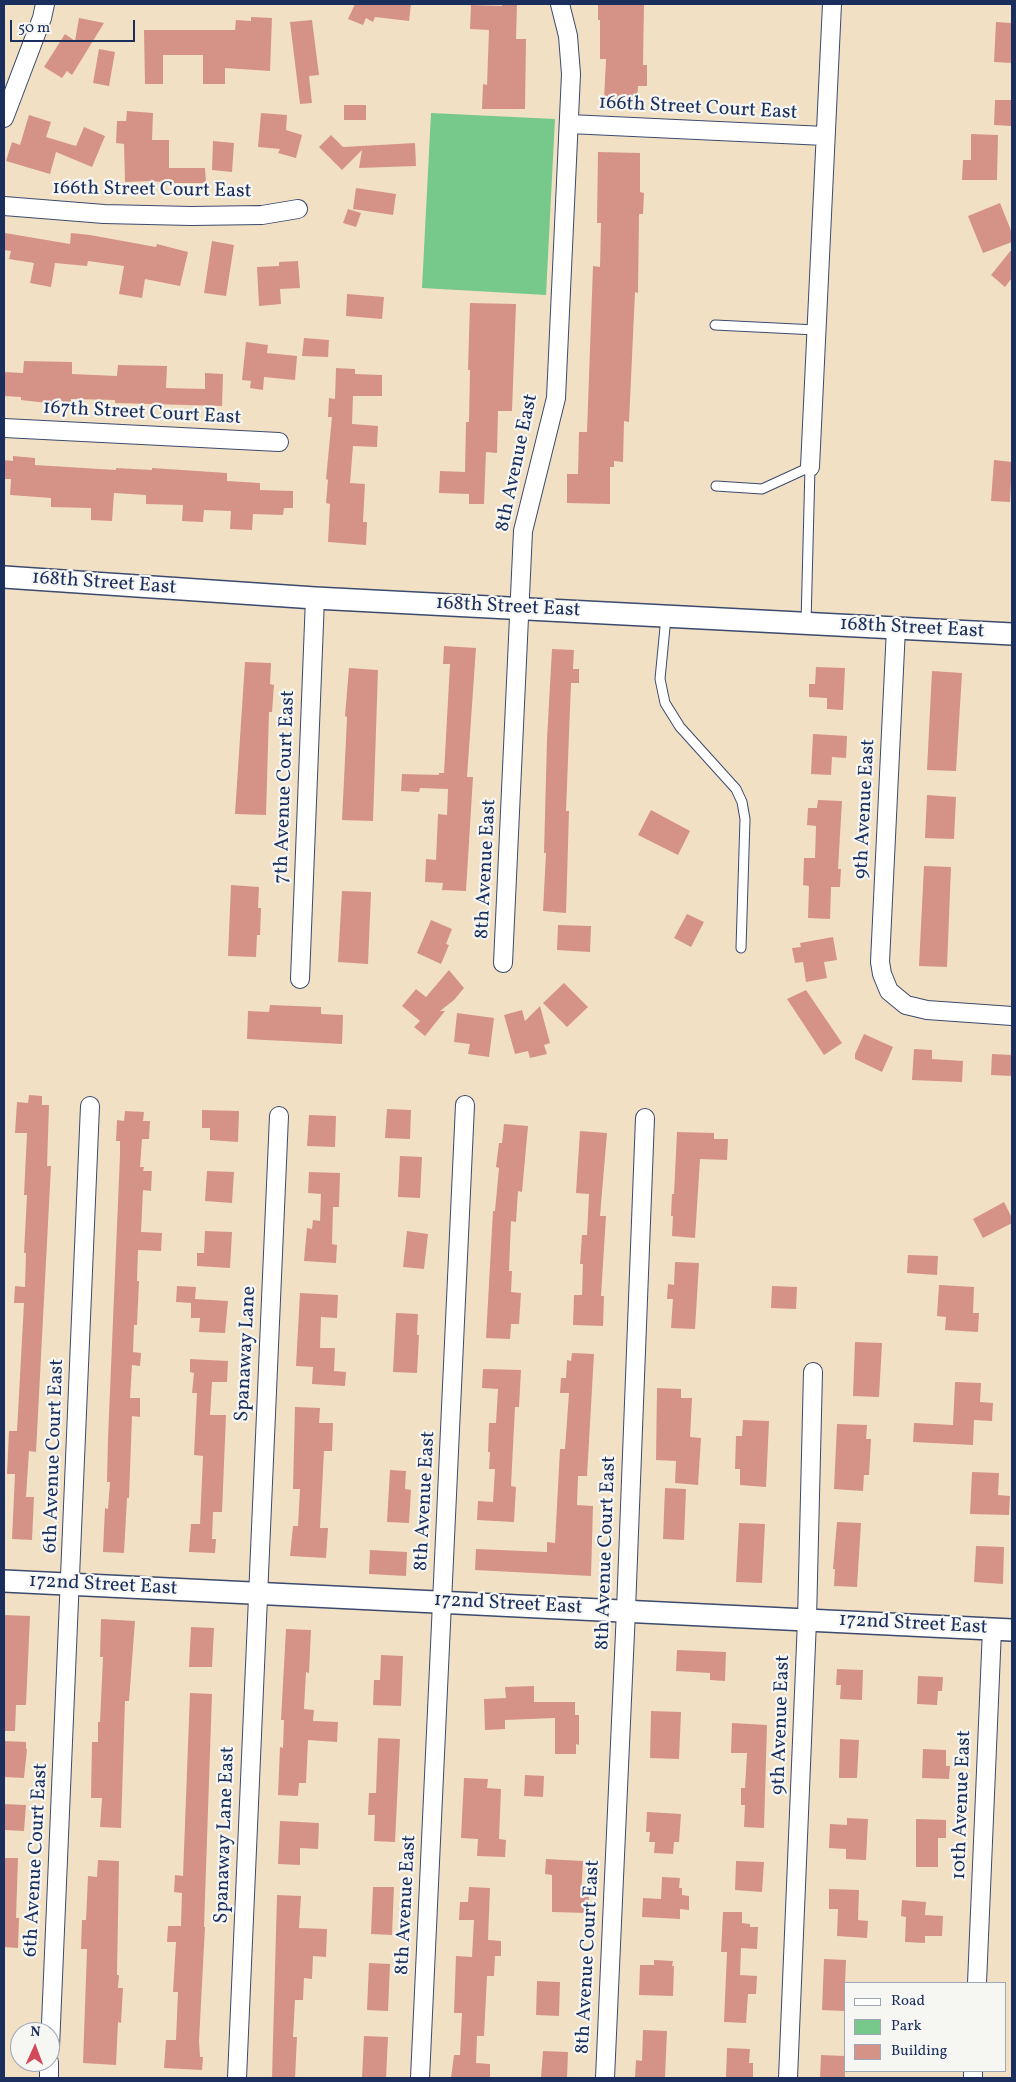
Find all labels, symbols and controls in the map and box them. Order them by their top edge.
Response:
scale bar [12,10,138,42]
text: 50 m [18,18,50,39]
street label: 166th Street Court East [598,92,798,126]
street label: 166th Street Court East [52,177,252,205]
street label: 8th Avenue East [492,392,544,534]
street label: 167th Street Court East [42,397,242,431]
street label: 168th Street East [31,567,177,601]
street label: 168th Street East [435,592,581,624]
street label: 168th Street East [839,613,985,645]
street label: 7th Avenue Court East [271,690,301,884]
street label: 9th Avenue East [850,738,882,880]
street label: 8th Avenue East [471,798,503,940]
street label: Spanaway Lane [231,1285,263,1423]
street label: 6th Avenue Court East [40,1358,70,1554]
street label: 8th Avenue East [410,1430,442,1572]
street label: 8th Avenue Court East [592,1455,622,1651]
street label: 172nd Street East [28,1570,178,1602]
street label: 172nd Street East [433,1589,583,1621]
street label: 172nd Street East [838,1609,988,1641]
street label: 9th Avenue East [768,1654,796,1796]
street label: 10th Avenue East [948,1730,978,1880]
street label: Spanaway Lane East [211,1746,241,1924]
street label: 6th Avenue Court East [20,1762,54,1958]
street label: 8th Avenue East [391,1834,423,1976]
street label: 8th Avenue Court East [572,1859,606,2055]
legend [844,1982,1006,2072]
text: Road [891,1991,925,2012]
text: Park [891,2016,922,2037]
north arrow [10,2022,60,2072]
text: N [30,2023,41,2042]
text: Building [891,2041,947,2062]

